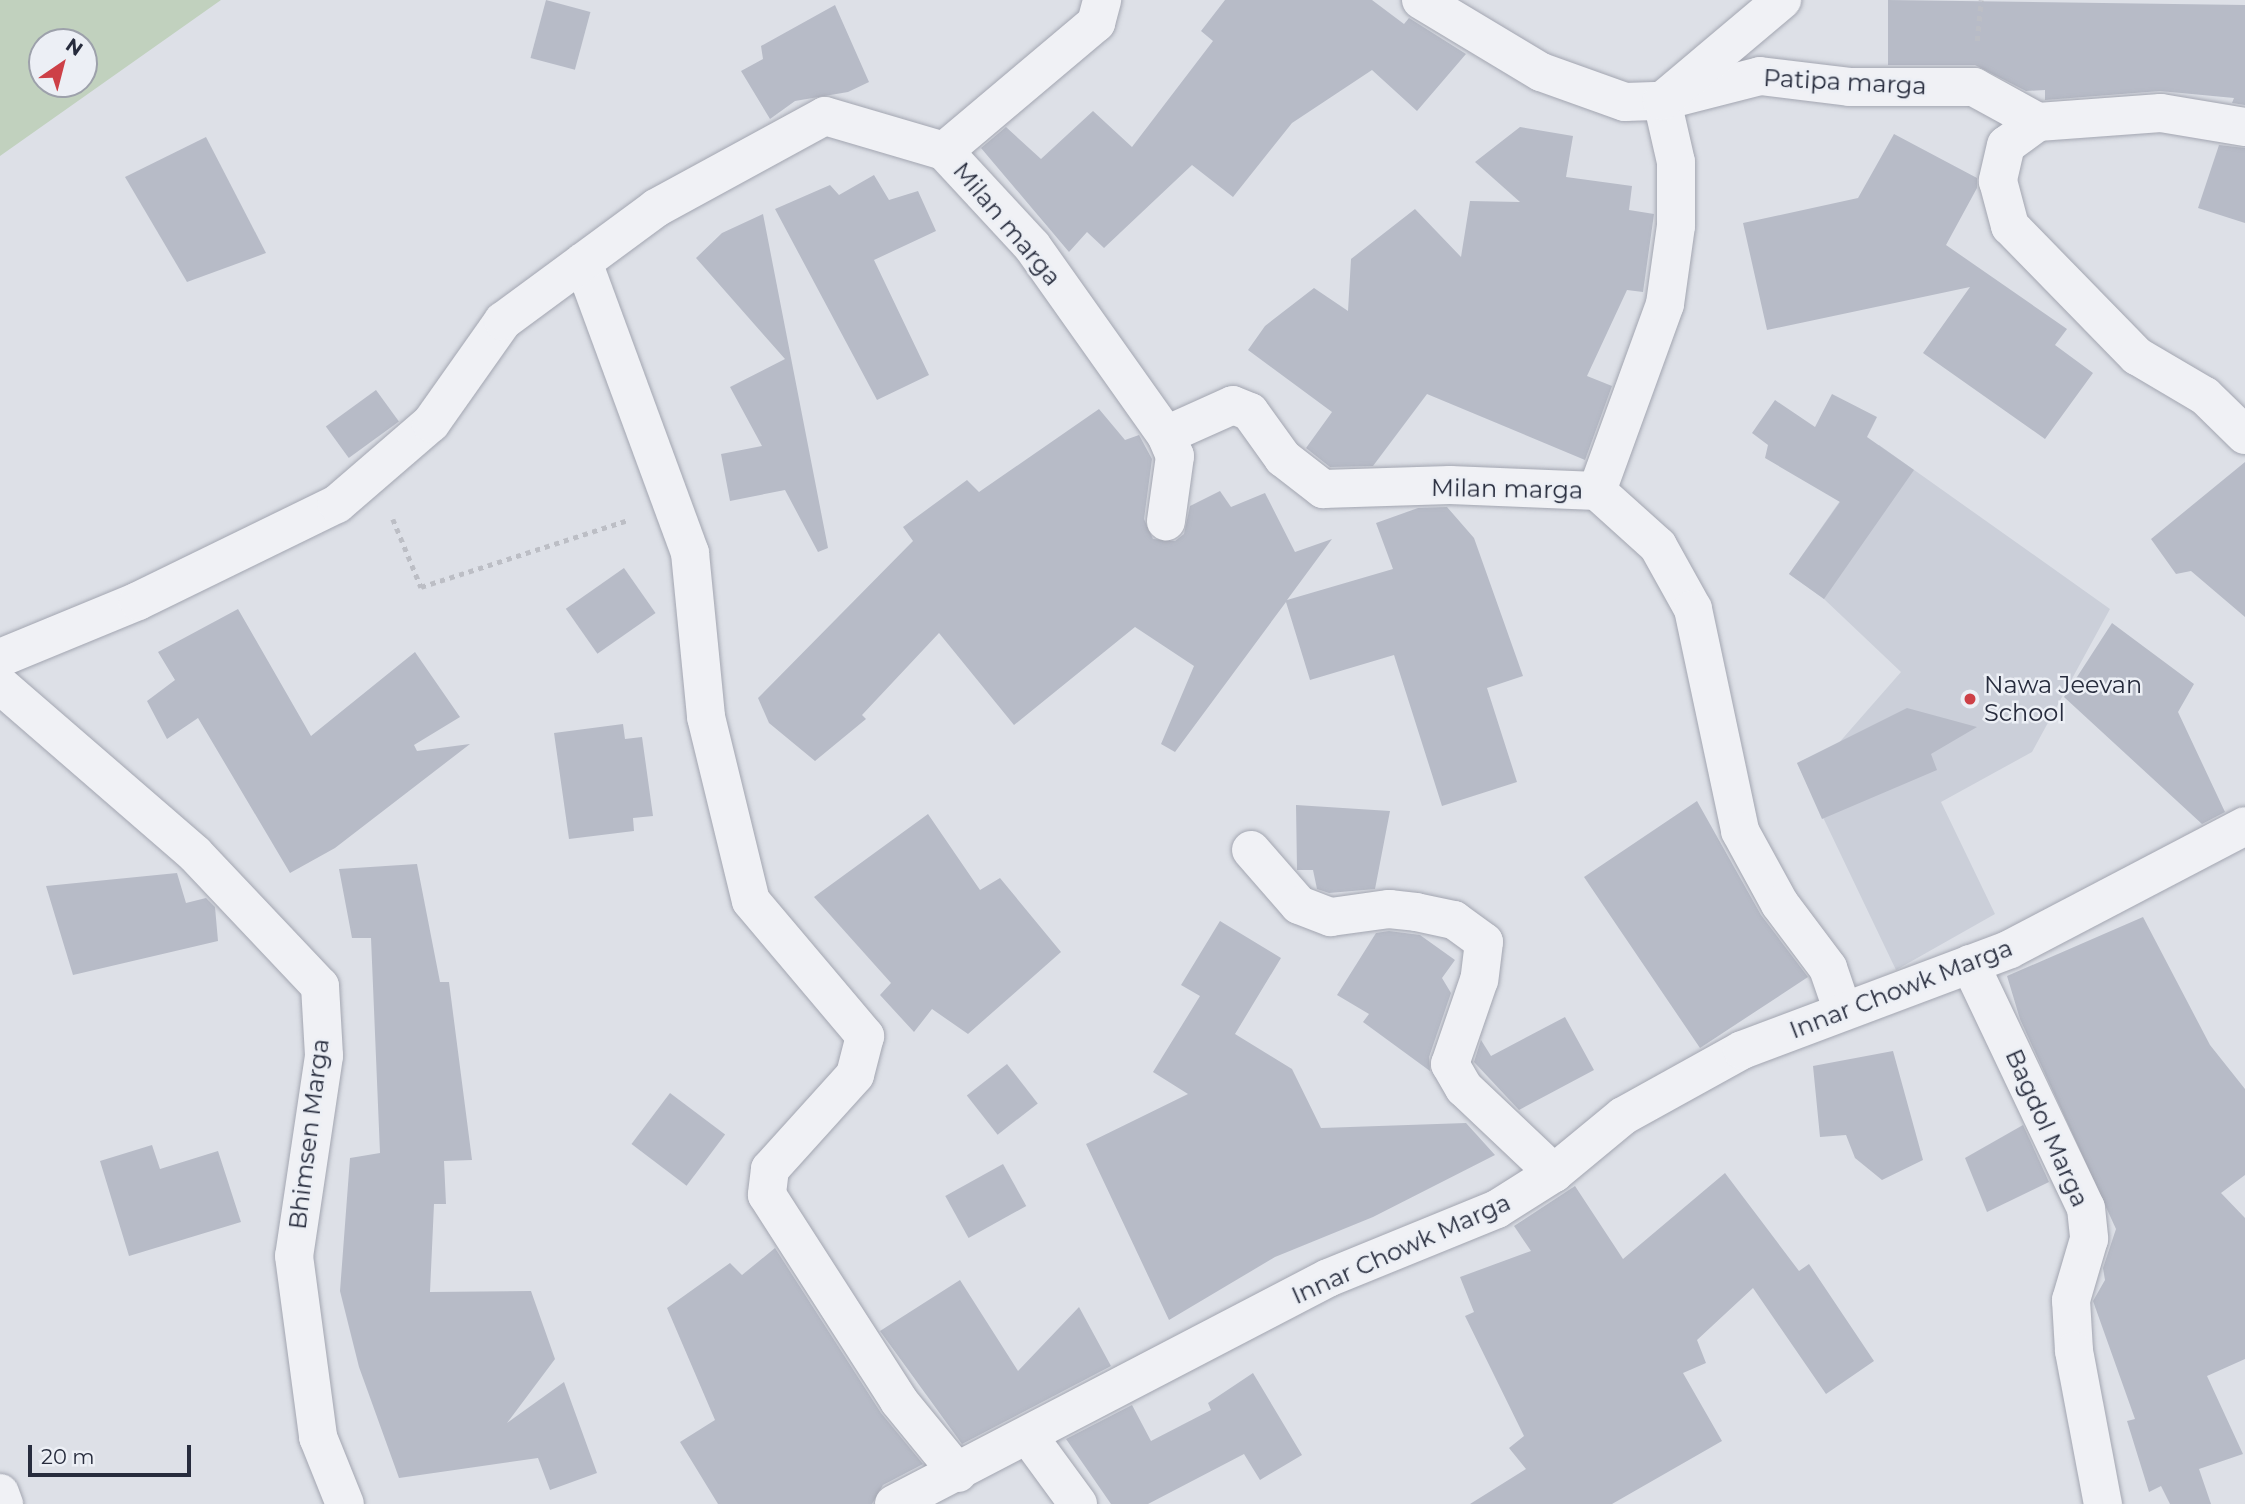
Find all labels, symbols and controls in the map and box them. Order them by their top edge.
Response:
north arrow [28,28,98,98]
text: N [61,33,87,61]
street label: Patipa marga [1763,63,1927,101]
street label: Milan marga [947,157,1067,291]
street label: Milan marga [1431,473,1583,505]
place label: Nawa Jeevan School [1984,671,2142,727]
marker: Nawa Jeevan School [1962,691,1978,707]
street label: Innar Chowk Marga [1785,933,2017,1045]
street label: Bhimsen Marga [283,1037,335,1231]
street label: Bagdol Marga [1999,1045,2095,1211]
street label: Innar Chowk Marga [1287,1188,1515,1310]
scale bar [32,1430,194,1474]
text: 20 m [41,1444,95,1469]

